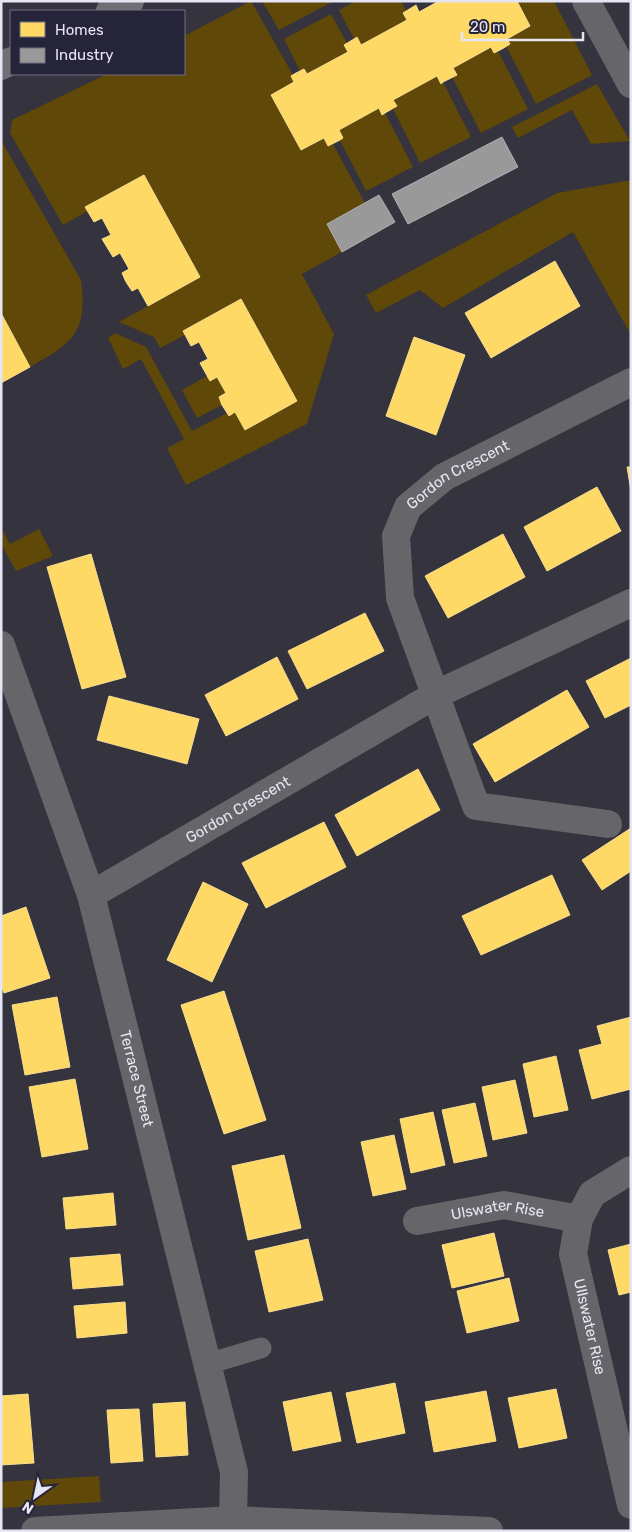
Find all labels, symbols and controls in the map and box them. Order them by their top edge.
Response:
legend [10,10,185,75]
scale bar [462,10,583,42]
text: 20 m [470,18,505,36]
text: Homes [55,21,104,39]
text: Industry [55,46,114,64]
street label: Gordon Crescent [403,436,512,513]
street label: Gordon Crescent [182,772,294,847]
street label: Terrace Street [116,1029,157,1129]
street label: Ulswater Rise [450,1196,546,1224]
street label: Ullswater Rise [570,1277,610,1376]
north arrow [10,1472,60,1522]
text: N [19,1498,37,1517]

